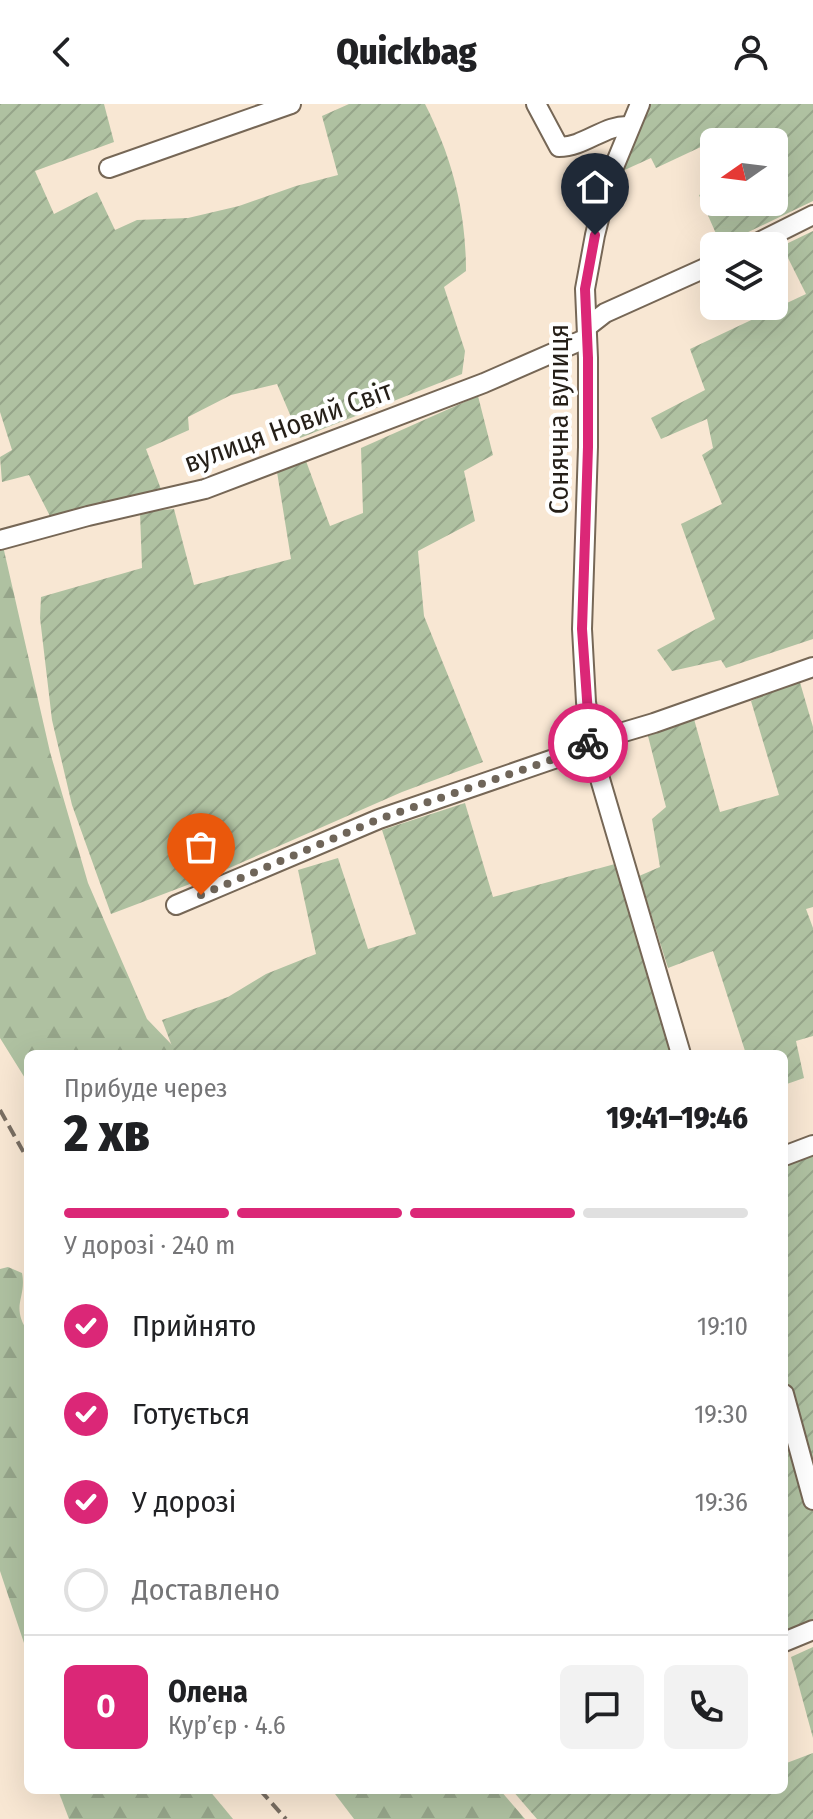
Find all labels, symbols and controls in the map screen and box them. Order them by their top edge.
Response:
icon: back [40,30,84,74]
text: Quickbag [336,30,477,74]
icon: person [729,30,773,74]
north arrow [700,128,788,216]
map controls [700,128,788,320]
pin [561,153,629,235]
icon: home [573,165,617,209]
button: layers [700,232,788,320]
street label: Сонячна вулиця [542,324,575,514]
street label: вулиця Новий Світ [179,373,397,479]
courier [548,703,628,783]
icon: bike [566,721,610,765]
pin [167,813,235,895]
icon: bag [179,825,223,869]
text: Прибуде через [64,1073,227,1104]
text: 19:41–19:46 [606,1100,748,1136]
text: 2 хв [64,1102,150,1165]
text: У дорозі · 240 m [64,1230,235,1261]
icon: check [64,1304,108,1348]
text: Прийнято [132,1308,256,1344]
text: 19:10 [697,1311,748,1342]
icon: check [64,1392,108,1436]
text: Готується [132,1396,250,1432]
text: 19:30 [694,1399,748,1430]
icon: check [64,1480,108,1524]
text: У дорозі [132,1484,236,1520]
text: 19:36 [695,1487,748,1518]
text: Доставлено [132,1572,280,1608]
button: chat [560,1665,644,1749]
button: phone [664,1665,748,1749]
text: Олена [168,1674,248,1710]
text: О [97,1689,115,1725]
text: Кур’єр · 4.6 [168,1710,286,1741]

